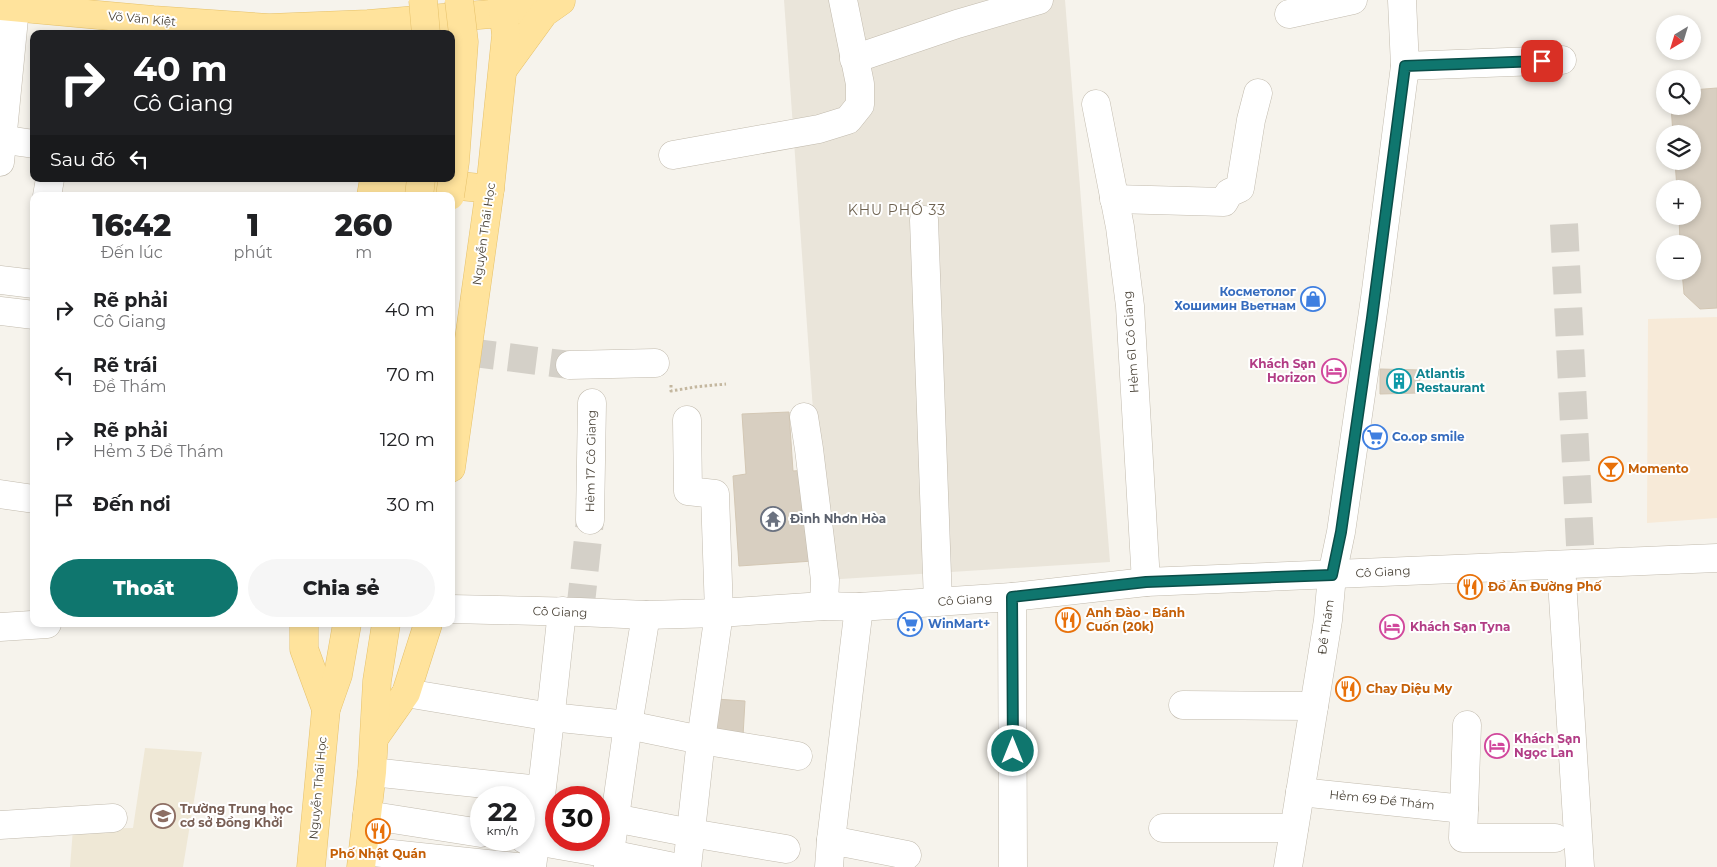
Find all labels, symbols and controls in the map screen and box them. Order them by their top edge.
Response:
street label: Võ Văn Kiệt [107,8,177,29]
north arrow [1656,15,1701,60]
map controls [1656,15,1701,280]
pin [1521,40,1563,82]
text: 40 m [133,47,228,90]
icon: arrive [1528,47,1556,75]
icon: right [50,50,115,115]
button: search [1656,70,1701,115]
text: Cô Giang [133,90,234,117]
button: layers [1656,125,1701,170]
icon: left [125,145,153,173]
text: Sau đó [50,148,115,171]
button: + [1656,180,1701,225]
street label: Nguyễn Thái Học [469,181,498,286]
district label: KHU PHỐ 33 [848,200,946,219]
text: 16:42 [92,207,171,244]
text: 1 [247,207,259,244]
text: 260 [335,207,393,244]
button: − [1656,235,1701,280]
text: Đến lúc [101,243,163,262]
text: phút [234,243,272,262]
text: m [355,243,372,262]
place label: Косметолог Хошимин Вьетнам [1174,284,1297,313]
shop icon: Косметолог Хошимин Вьетнам [1300,286,1326,312]
text: Rẽ phải [93,289,168,312]
street label: Hẻm 61 Cô Giang [1119,290,1142,394]
icon: right [50,296,78,324]
text: 40 m [385,298,435,321]
text: Cô Giang [93,312,166,331]
text: Rẽ trái [93,354,158,377]
place label: Khách Sạn Horizon [1249,356,1316,385]
hotel icon: Khách Sạn Horizon [1321,358,1347,384]
icon: left [50,361,78,389]
text: 70 m [386,363,435,386]
place label: Atlantis Restaurant [1415,366,1486,395]
building icon: Atlantis Restaurant [1386,368,1412,394]
text: Ðề Thám [93,377,167,396]
street label: Hẻm 17 Cô Giang [582,410,599,512]
text: Rẽ phải [93,419,168,442]
supermarket icon: Co.op smile [1362,424,1388,450]
icon: right [50,426,78,454]
text: 120 m [380,428,435,451]
place label: Co.op smile [1392,429,1465,444]
text: Hẻm 3 Đề Thám [93,442,224,461]
bar icon: Momento [1598,456,1624,482]
place label: Momento [1628,461,1689,476]
icon: arrive [50,491,78,519]
text: Đến nơi [93,493,171,516]
text: 30 m [387,493,435,516]
temple icon: Đình Nhơn Hòa [760,506,786,532]
place label: Đình Nhơn Hòa [790,511,886,526]
button: Thoát [50,559,238,617]
button: Chia sẻ [248,559,435,617]
street label: Cô Giang [1355,563,1411,580]
restaurant icon: Đồ Ăn Đường Phố [1457,574,1483,600]
place label: Đồ Ăn Đường Phố [1488,579,1603,594]
street label: Cô Giang [937,590,993,609]
street label: Ðề Thám [1314,599,1337,655]
street label: Cô Giang [532,603,588,620]
place label: Anh Đào - Bánh Cuốn (20k) [1085,605,1185,634]
restaurant icon: Anh Đào - Bánh Cuốn (20k) [1055,607,1081,633]
supermarket icon: WinMart+ [897,611,923,637]
hotel icon: Khách Sạn Tyna [1379,614,1405,640]
place label: WinMart+ [928,616,990,631]
place label: Khách Sạn Tyna [1410,619,1510,634]
restaurant icon: Chay Diệu My [1335,676,1361,702]
place label: Chay Diệu My [1366,681,1453,696]
position arrow [986,724,1038,776]
place label: Khách Sạn Ngọc Lan [1514,731,1581,760]
hotel icon: Khách Sạn Ngọc Lan [1484,733,1510,759]
street label: Nguyễn Thái Học [306,736,329,840]
speed limit sign: 30 [545,786,610,851]
street label: Hẻm 69 Đề Thám [1329,787,1435,812]
text: 22 [488,797,517,827]
place label: Trường Trung học cơ sở Đồng Khởi [180,801,293,830]
school or university icon: Trường Trung học cơ sở Đồng Khởi [150,803,176,829]
restaurant icon: Phố Nhật Quán [365,818,391,844]
text: km/h [486,823,519,838]
place label: Phố Nhật Quán [330,846,426,861]

